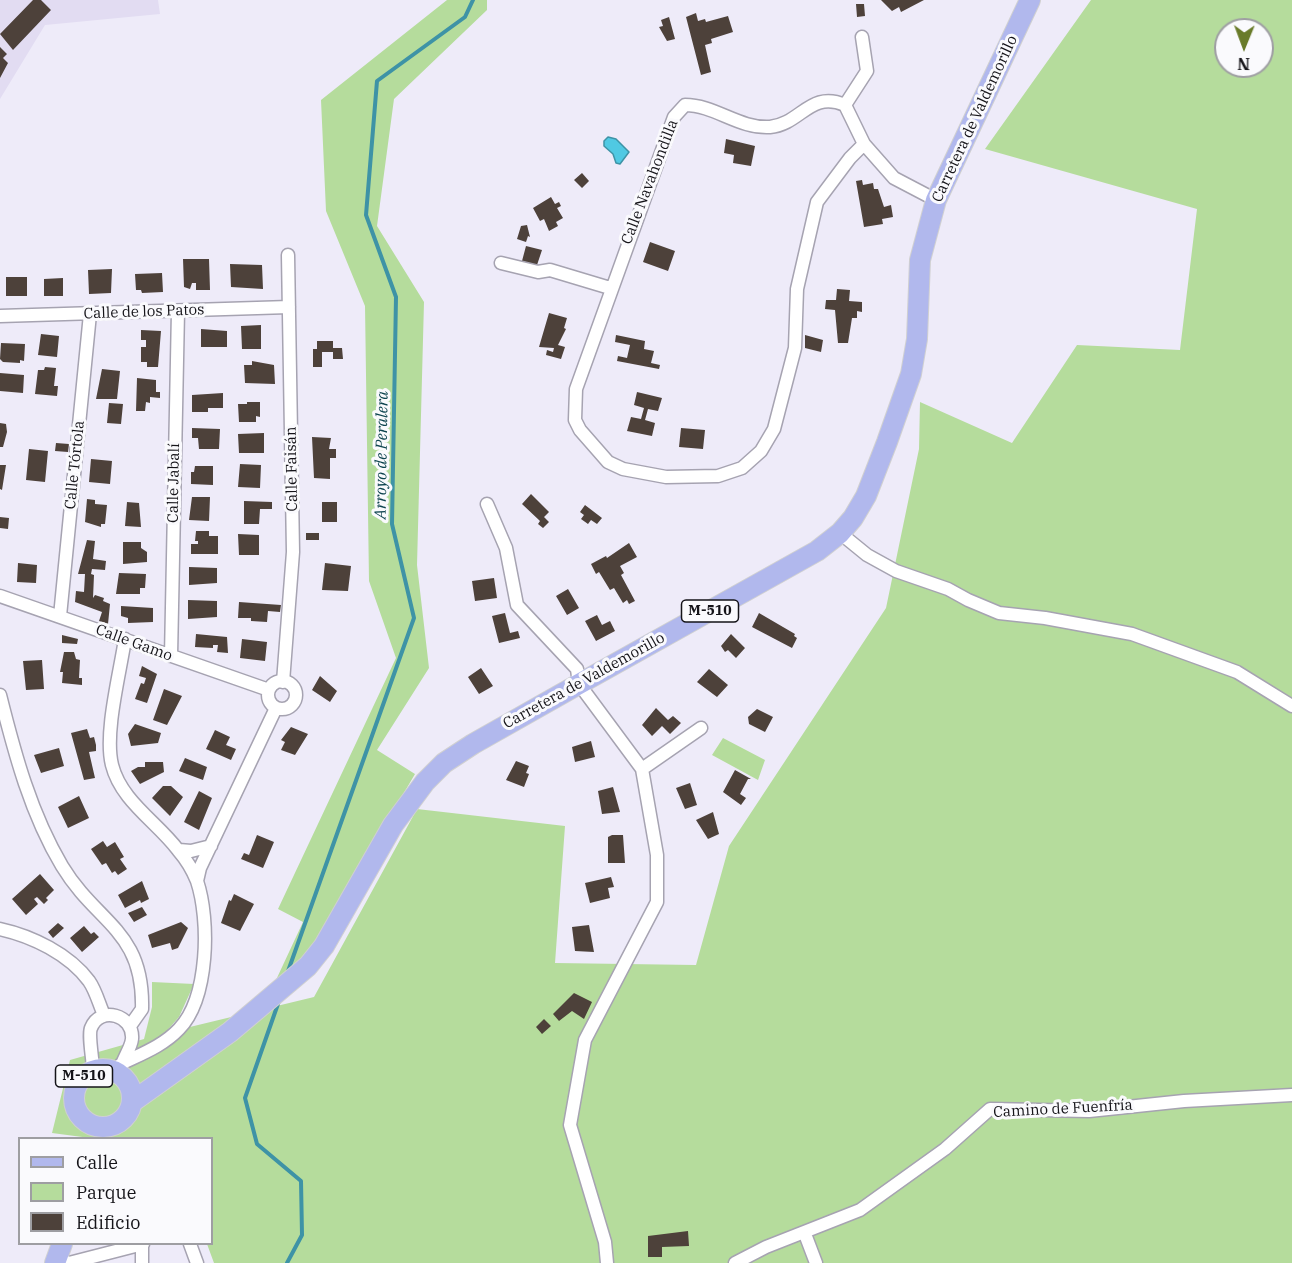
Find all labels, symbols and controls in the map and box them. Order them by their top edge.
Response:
north arrow [1214,18,1274,78]
street label: Carretera de Valdemorillo [928,33,1022,205]
text: N [1237,54,1250,74]
street label: Calle Navahondilla [618,117,682,247]
street label: Calle de los Patos [83,301,205,323]
water label: Arroyo de Peralera [371,391,393,519]
street label: Calle Tórtola [61,420,89,510]
street label: Calle Faisán [282,426,302,512]
street label: Calle Jabalí [164,443,184,523]
road number: M-510 [682,600,738,622]
street label: Calle Gamo [93,621,175,665]
street label: Carretera de Valdemorillo [500,629,668,733]
road number: M-510 [56,1065,112,1087]
street label: Camino de Fuenfría [993,1096,1133,1122]
legend [18,1137,213,1245]
text: Calle [76,1151,118,1174]
text: Parque [76,1181,136,1204]
text: Edificio [76,1211,140,1234]

